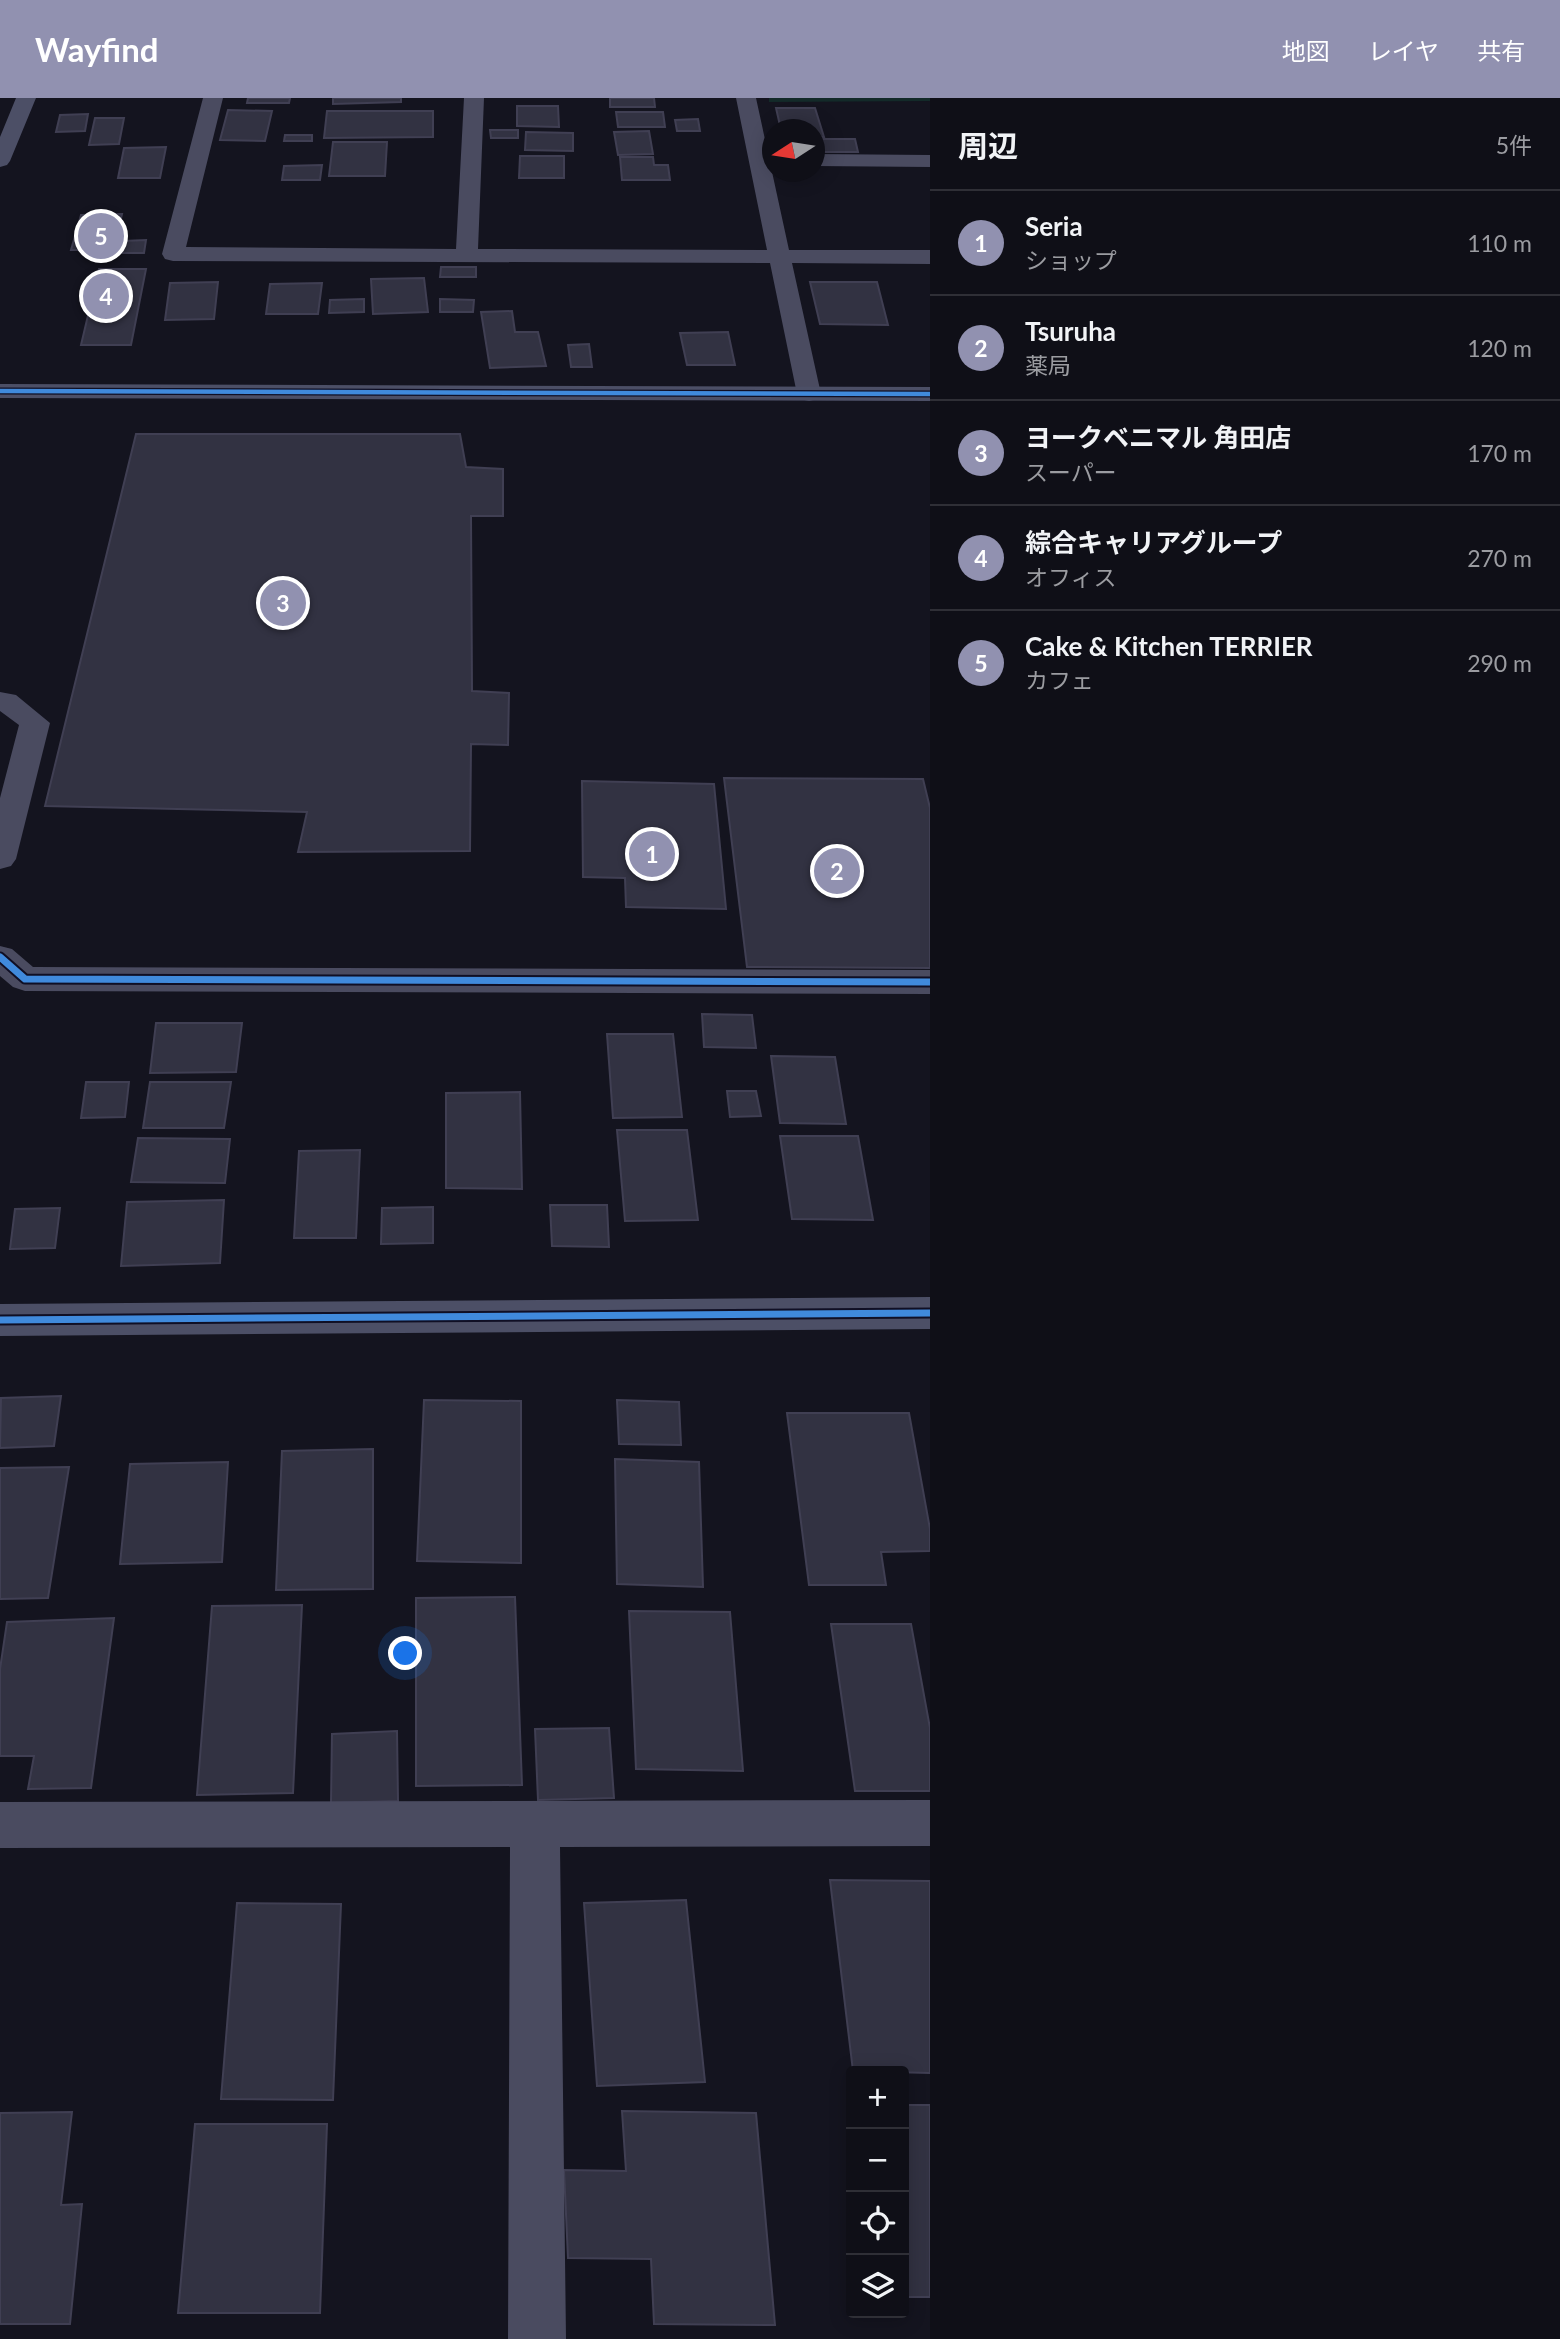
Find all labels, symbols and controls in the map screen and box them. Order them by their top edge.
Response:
text: Wayfind [35,29,159,69]
text: 地図 [1282,36,1330,65]
text: レイヤ [1368,36,1439,65]
text: 共有 [1477,36,1525,65]
north arrow [762,119,825,182]
text: 周辺 [958,127,1018,163]
text: 5件 [1496,131,1532,159]
pin: 5 [78,210,124,262]
text: Seria [1025,210,1083,242]
text: 1 [974,229,988,257]
text: 110 m [1467,229,1532,257]
text: ショップ [1025,246,1117,274]
pin: 4 [83,270,129,322]
text: Tsuruha [1025,315,1116,347]
text: 2 [974,334,988,362]
text: 120 m [1467,334,1532,362]
text: 薬局 [1025,351,1071,379]
text: ヨークベニマル 角田店 [1025,421,1291,453]
text: 3 [974,439,988,467]
text: 170 m [1467,439,1532,467]
text: スーパー [1025,458,1117,486]
text: 綜合キャリアグループ [1025,526,1282,558]
text: 4 [974,544,988,572]
text: 270 m [1467,544,1532,572]
text: オフィス [1025,563,1117,591]
pin: 3 [260,577,306,629]
text: Cake & Kitchen TERRIER [1025,630,1313,662]
text: 5 [974,649,988,677]
text: 290 m [1467,649,1532,677]
text: カフェ [1025,666,1094,694]
pin: 1 [629,828,675,880]
pin: 2 [814,845,860,897]
your location [388,1636,422,1670]
map controls [846,2066,909,2318]
button: + [846,2066,909,2129]
button: − [846,2129,909,2192]
button: locate [846,2192,909,2255]
button: layers [846,2255,909,2318]

